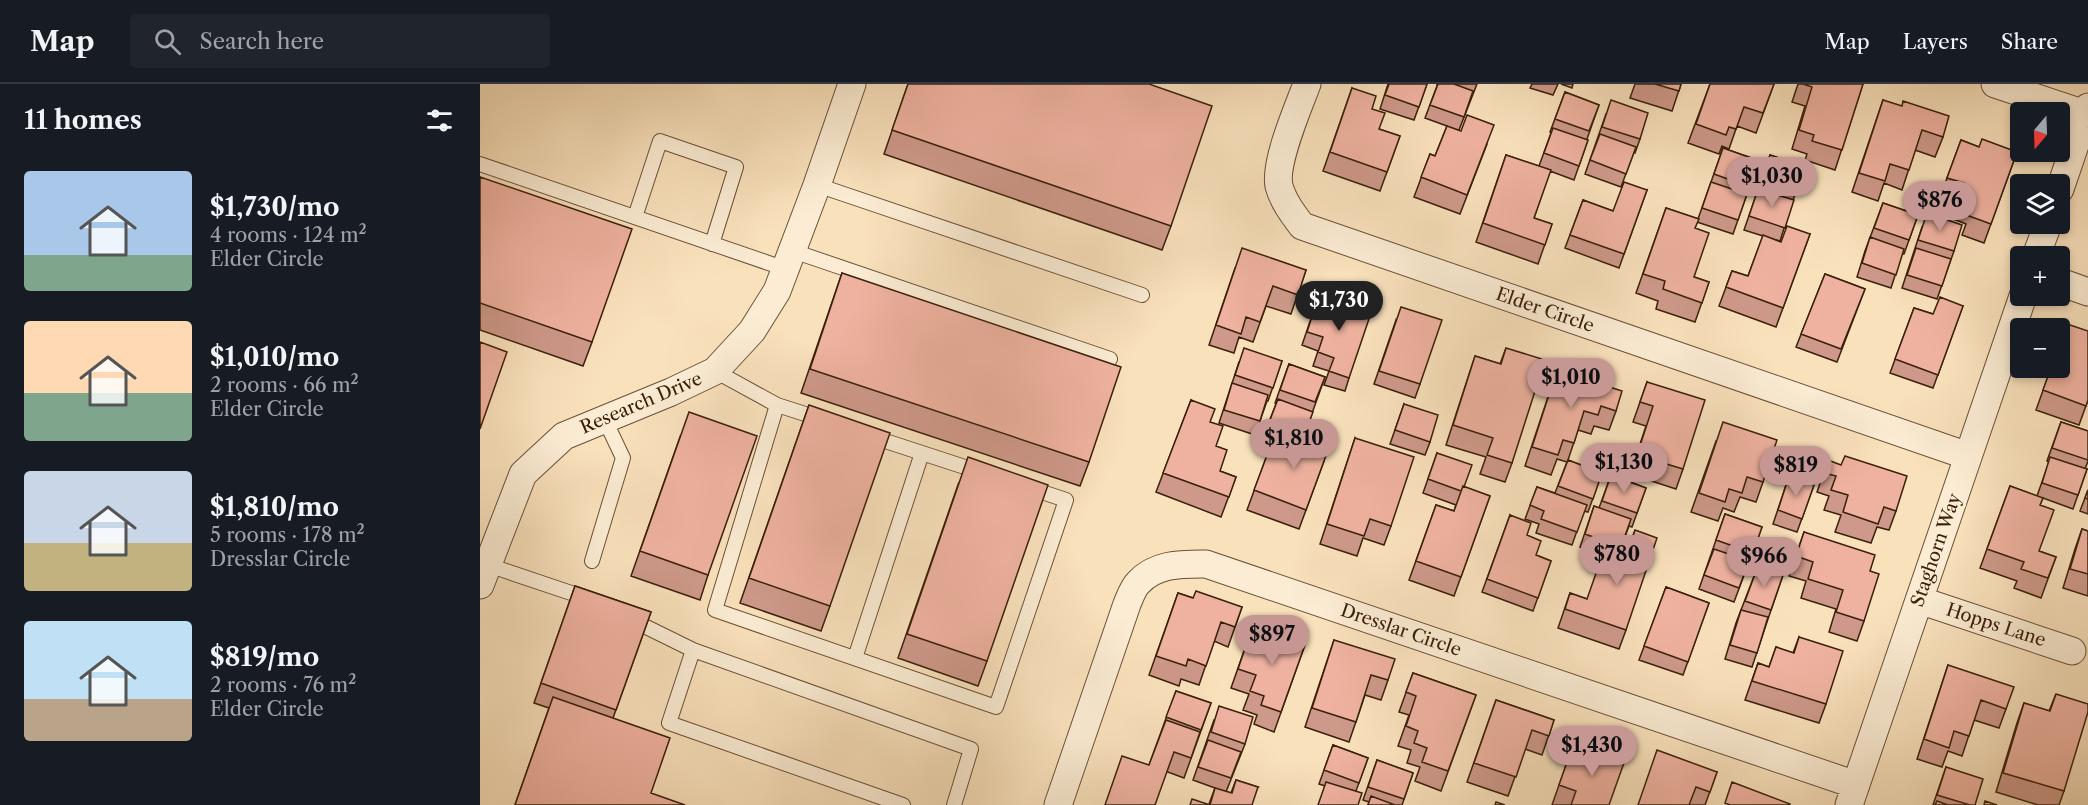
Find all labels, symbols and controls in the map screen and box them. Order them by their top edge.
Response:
search box [130,14,550,68]
text: Map [30,24,94,58]
icon: search [151,25,184,58]
text: Search here [199,28,324,55]
text: Map [1825,29,1870,54]
text: Layers [1903,29,1968,54]
text: Share [2001,29,2058,54]
north arrow [2010,102,2070,162]
map controls [2010,102,2070,378]
text: 11 homes [24,104,142,136]
icon: filters [423,104,456,137]
pin: $1,030 [1723,157,1821,208]
text: $1,030 [1741,164,1803,188]
button: layers [2010,174,2070,234]
pin: $876 [1904,181,1976,232]
text: $876 [1917,188,1963,212]
text: $1,730/mo [210,191,340,223]
icon: home [72,195,144,267]
text: 4 rooms · 124 m² [210,223,367,247]
button: + [2010,246,2070,306]
text: Elder Circle [210,247,324,271]
pin: $1,730 [1290,281,1388,332]
street label: Elder Circle [1493,283,1597,337]
text: $1,730 [1309,288,1369,312]
button: − [2010,318,2070,378]
text: $1,010/mo [210,341,339,373]
icon: home [72,345,144,417]
pin: $1,010 [1522,358,1620,409]
text: $1,010 [1541,365,1601,389]
street label: Research Drive [577,367,705,439]
text: 2 rooms · 66 m² [210,373,359,397]
text: Elder Circle [210,397,324,421]
pin: $1,810 [1245,419,1343,470]
text: $1,810 [1264,426,1324,450]
pin: $1,130 [1575,443,1673,494]
pin: $819 [1760,446,1832,497]
text: $1,130 [1595,450,1653,474]
text: $819 [1774,453,1818,477]
street label: Staghorn Way [1906,489,1966,610]
text: $1,810/mo [210,491,339,523]
icon: home [72,495,144,567]
text: 5 rooms · 178 m² [210,523,365,547]
pin: $780 [1581,535,1653,586]
pin: $966 [1728,537,1800,588]
text: $780 [1594,542,1640,566]
text: $966 [1740,544,1788,568]
text: Dresslar Circle [210,547,350,571]
street label: Dresslar Circle [1338,599,1464,661]
street label: Hopps Lane [1943,599,2049,651]
pin: $897 [1236,615,1308,666]
text: $897 [1249,622,1295,646]
text: $819/mo [210,641,319,673]
icon: home [72,645,144,717]
text: 2 rooms · 76 m² [210,673,356,697]
text: Elder Circle [210,697,324,721]
pin: $1,430 [1543,726,1641,777]
text: $1,430 [1561,733,1623,757]

